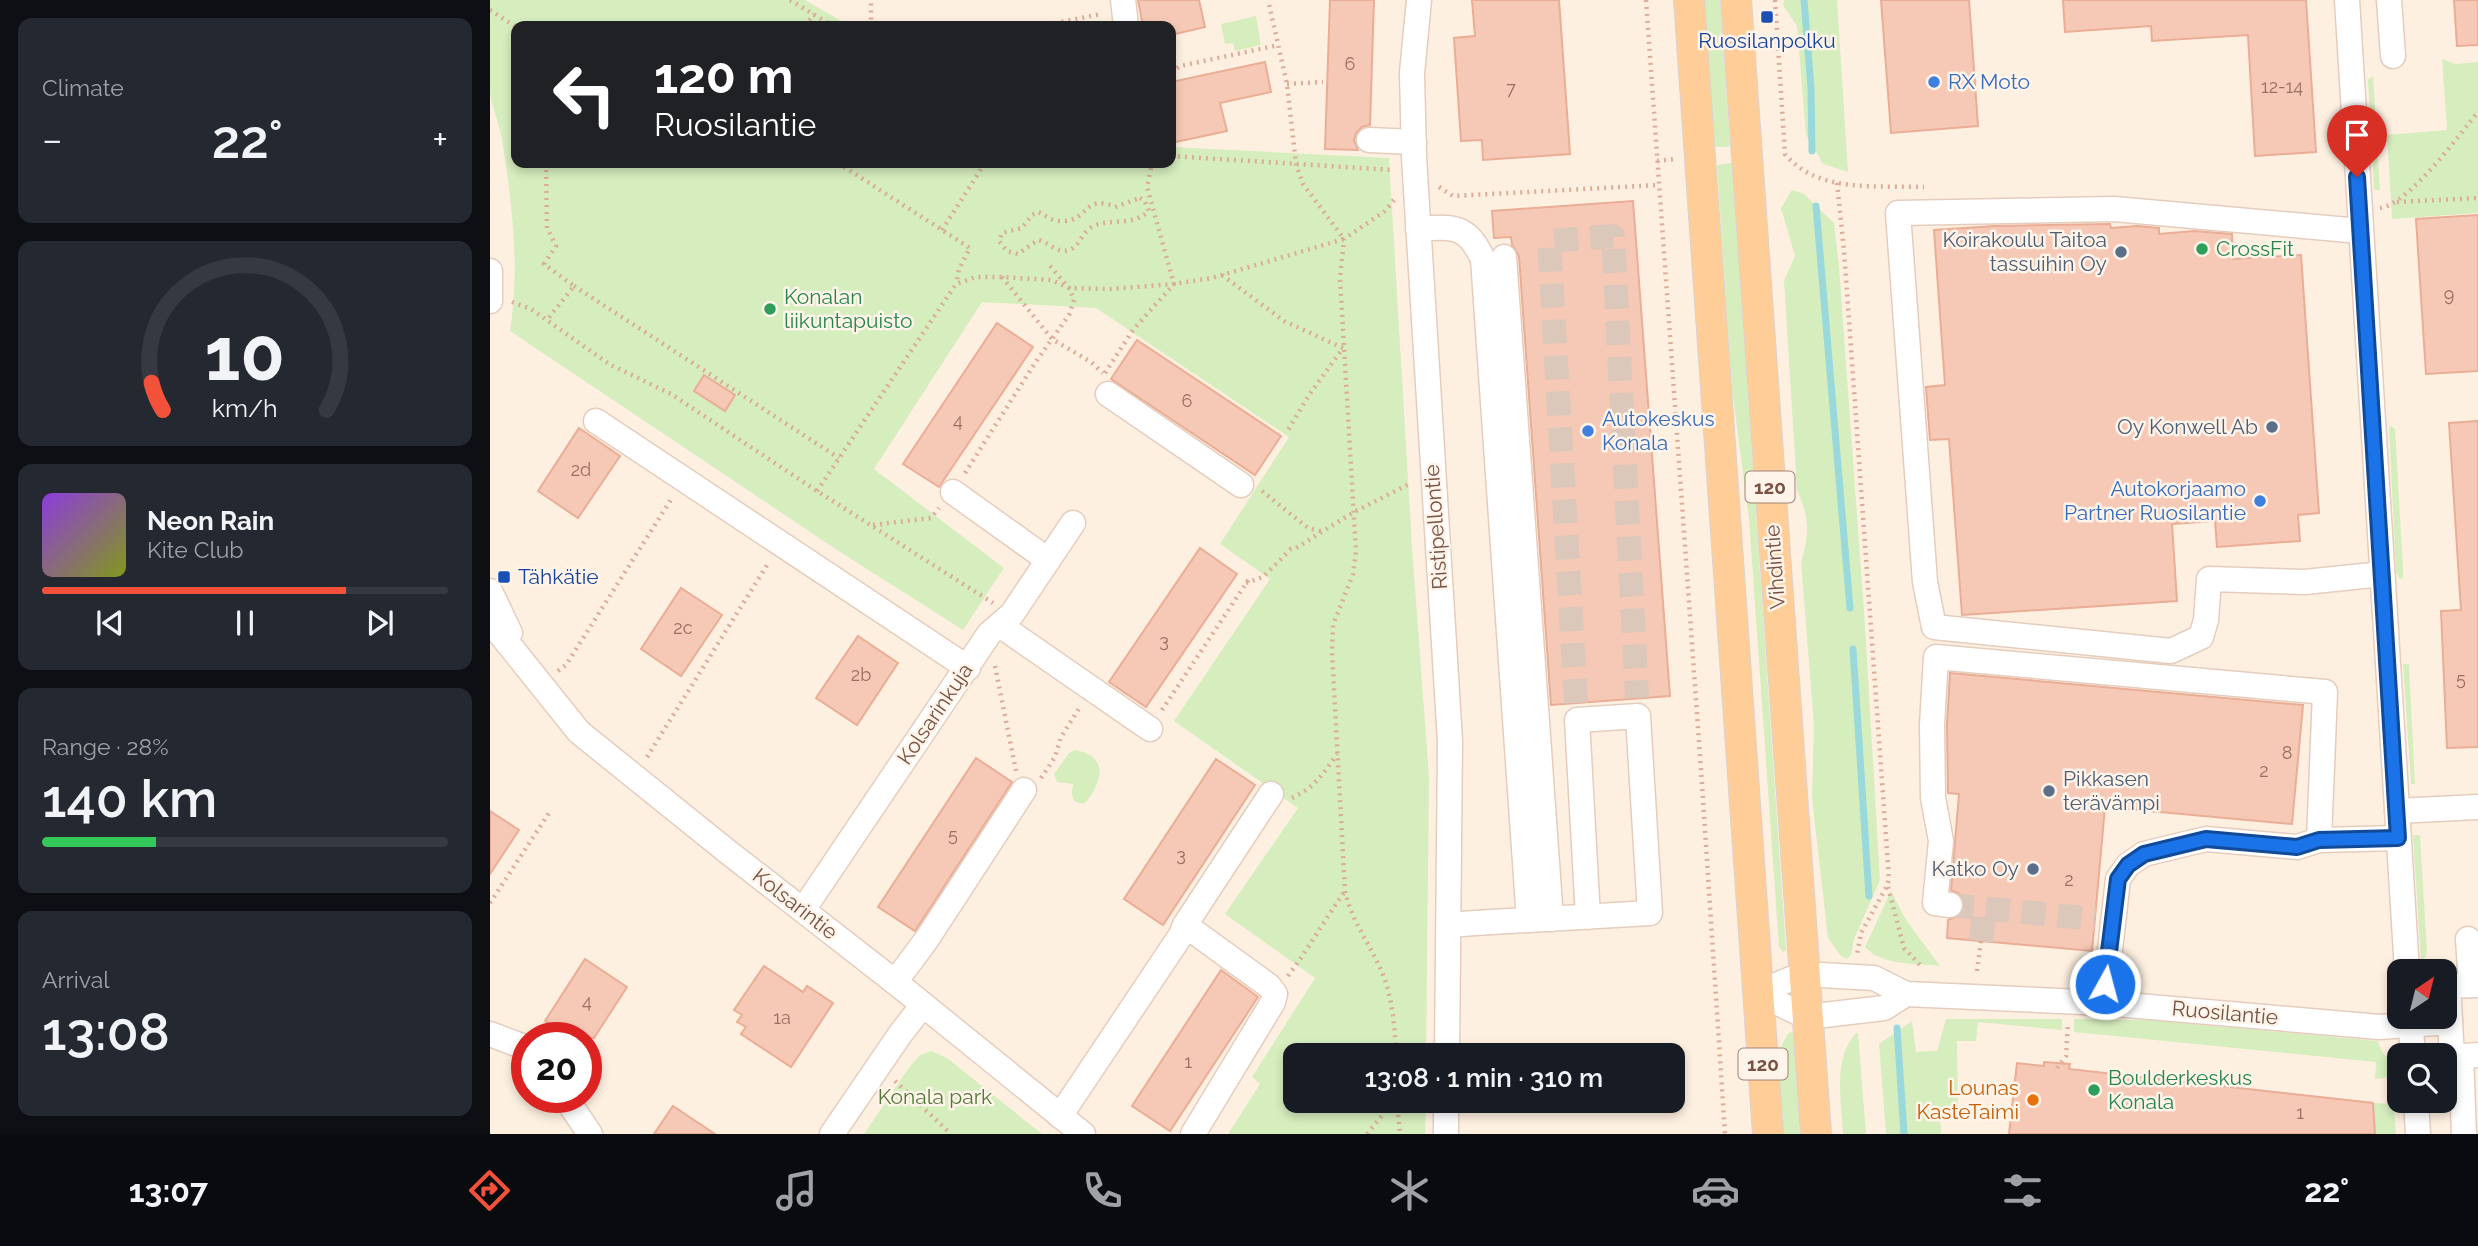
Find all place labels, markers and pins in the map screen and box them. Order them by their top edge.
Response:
marker: Ruosilanpolku [1759,9,1775,25]
place label: Ruosilanpolku [1698,28,1836,53]
place label: RX Moto [1948,69,2030,94]
marker: RX Moto [1926,74,1942,90]
pin [2327,105,2387,177]
place label: Koirakoulu Taitoa tassuihin Oy [1942,227,2107,276]
place label: CrossFit [2216,236,2294,261]
marker: CrossFit [2194,241,2210,257]
marker: Koirakoulu Taitoa tassuihin Oy [2113,244,2129,260]
place label: Konalan liikuntapuisto [784,284,913,333]
marker: Konalan liikuntapuisto [762,301,778,317]
place label: Autokeskus Konala [1602,406,1715,455]
place label: Oy Konwell Ab [2117,414,2258,439]
marker: Oy Konwell Ab [2264,419,2280,435]
marker: Autokeskus Konala [1580,423,1596,439]
place label: Autokorjaamo Partner Ruosilantie [2064,476,2246,525]
marker: Autokorjaamo Partner Ruosilantie [2252,493,2268,509]
place label: Tähkätie [518,564,599,589]
marker: Tähkätie [496,569,512,585]
place label: Pikkasen terävämpi [2063,766,2160,815]
marker: Pikkasen terävämpi [2041,783,2057,799]
place label: Katko Oy [1932,856,2019,881]
marker: Katko Oy [2025,861,2041,877]
place label: Boulderkeskus Konala [2108,1065,2252,1114]
place label: Lounas KasteTaimi [1916,1075,2019,1124]
marker: Boulderkeskus Konala [2086,1082,2102,1098]
marker: Lounas KasteTaimi [2025,1092,2041,1108]

